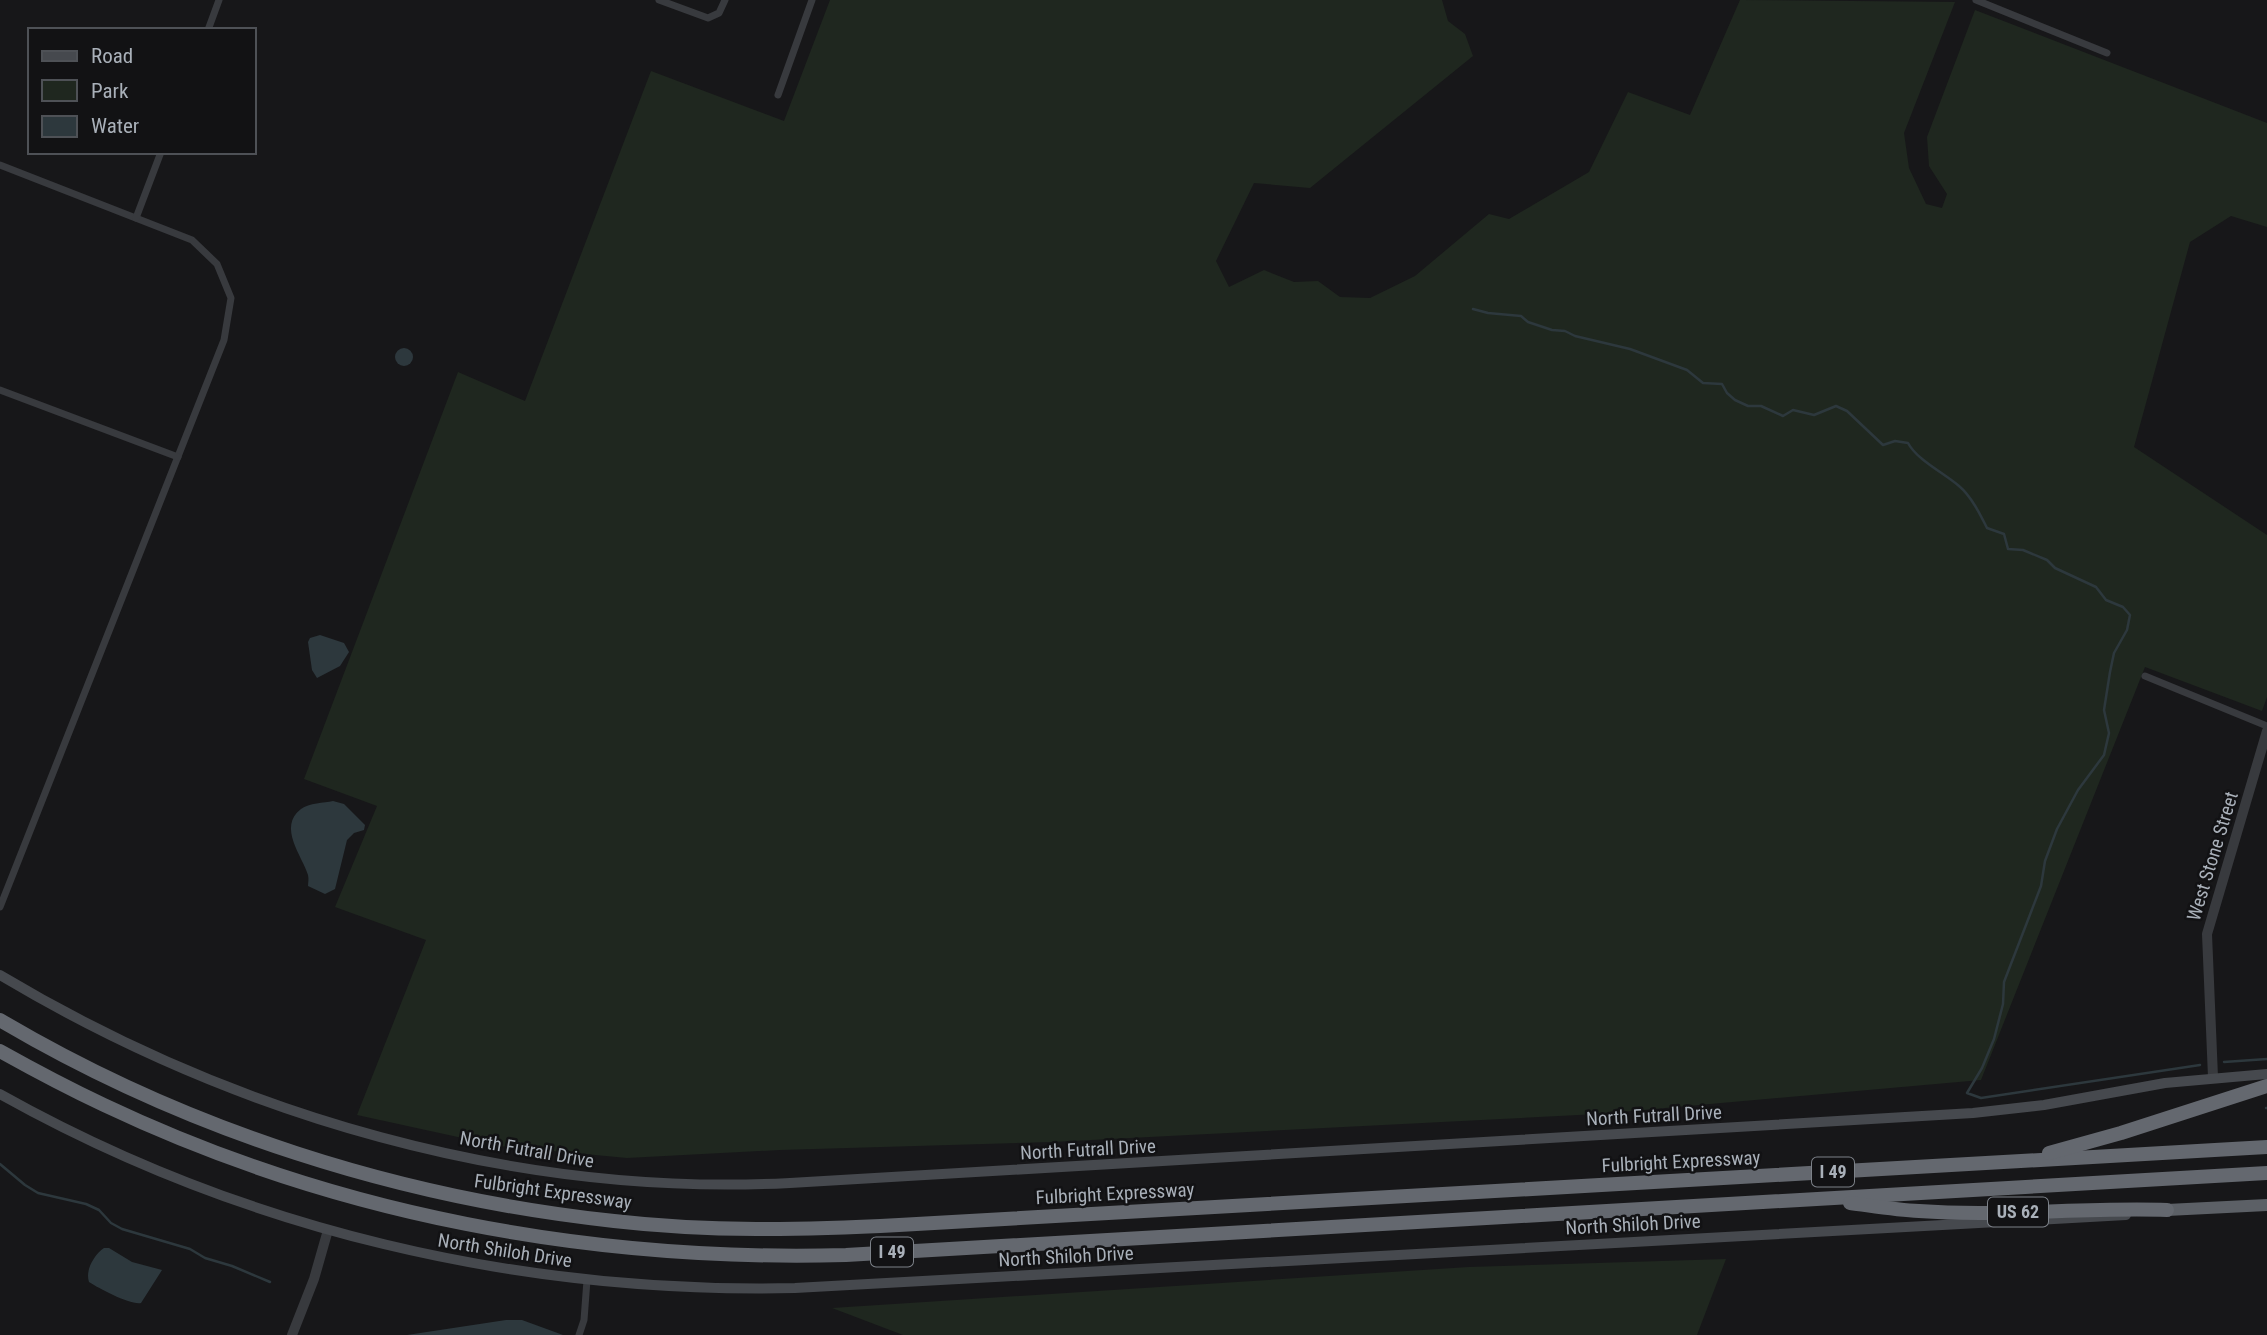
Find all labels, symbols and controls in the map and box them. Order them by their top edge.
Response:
legend [28,28,256,154]
text: Road [91,44,133,68]
text: Park [91,79,129,103]
text: Water [91,114,139,138]
street label: West Stone Street [2182,789,2243,923]
street label: North Futrall Drive [1586,1100,1723,1131]
street label: North Futrall Drive [458,1126,596,1173]
street label: North Futrall Drive [1020,1134,1157,1165]
street label: Fulbright Expressway [1601,1146,1761,1177]
road number: I 49 [1812,1157,1854,1186]
street label: Fulbright Expressway [473,1169,633,1214]
street label: Fulbright Expressway [1035,1178,1195,1209]
road number: US 62 [1988,1198,2048,1226]
street label: North Shiloh Drive [1565,1209,1701,1240]
street label: North Shiloh Drive [436,1229,574,1272]
road number: I 49 [871,1238,913,1266]
street label: North Shiloh Drive [998,1241,1134,1272]

